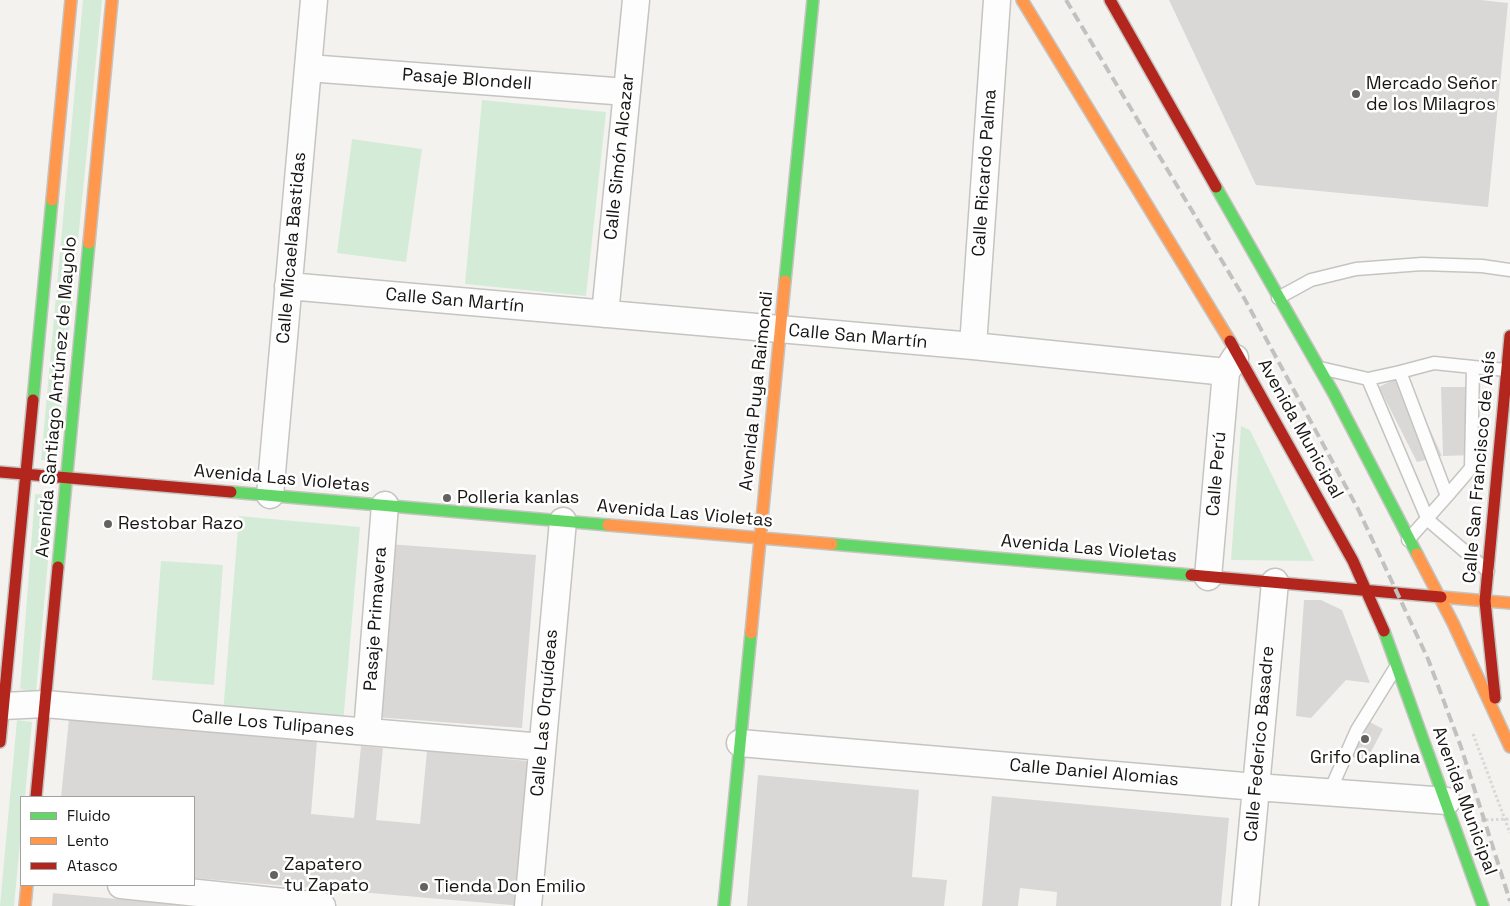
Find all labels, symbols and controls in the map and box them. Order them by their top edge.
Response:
street label: Pasaje Blondell [401,65,533,95]
street label: Calle Simón Alcazar [601,73,639,241]
place label: Mercado Señor de los Milagros [1366,73,1498,116]
marker: Mercado Señor de los Milagros [1350,88,1362,100]
street label: Calle Ricardo Palma [968,89,1002,257]
street label: Calle Micaela Bastidas [273,151,311,345]
street label: Avenida Santiago Antúnez de Mayolo [32,236,82,558]
street label: Calle San Martín [385,284,525,318]
street label: Avenida Puya Raimondi [736,290,778,492]
street label: Calle San Martín [788,320,928,354]
street label: Calle San Francisco de Asís [1459,350,1501,584]
street label: Avenida Municipal [1253,355,1347,503]
street label: Calle Perú [1203,431,1231,517]
street label: Avenida Las Violetas [193,461,371,497]
place label: Polleria kanlas [457,487,579,509]
marker: Polleria kanlas [441,492,453,504]
street label: Avenida Las Violetas [596,496,774,532]
place label: Restobar Razo [118,513,244,535]
marker: Restobar Razo [102,518,114,530]
street label: Avenida Las Violetas [1000,531,1178,567]
street label: Pasaje Primavera [360,546,392,692]
street label: Calle Las Orquídeas [527,628,563,798]
street label: Calle Federico Basadre [1241,645,1279,843]
street label: Calle Los Tulipanes [191,706,355,742]
street label: Avenida Municipal [1427,724,1501,878]
marker: Grifo Caplina [1359,733,1371,745]
place label: Grifo Caplina [1310,747,1420,769]
street label: Calle Daniel Alomias [1008,755,1180,791]
legend [20,796,195,886]
text: Fluido [67,806,111,825]
text: Lento [67,831,109,850]
place label: Zapatero tu Zapato [284,854,369,896]
text: Atasco [67,856,118,875]
marker: Zapatero tu Zapato [268,869,280,881]
place label: Tienda Don Emilio [434,876,586,898]
marker: Tienda Don Emilio [418,881,430,893]

